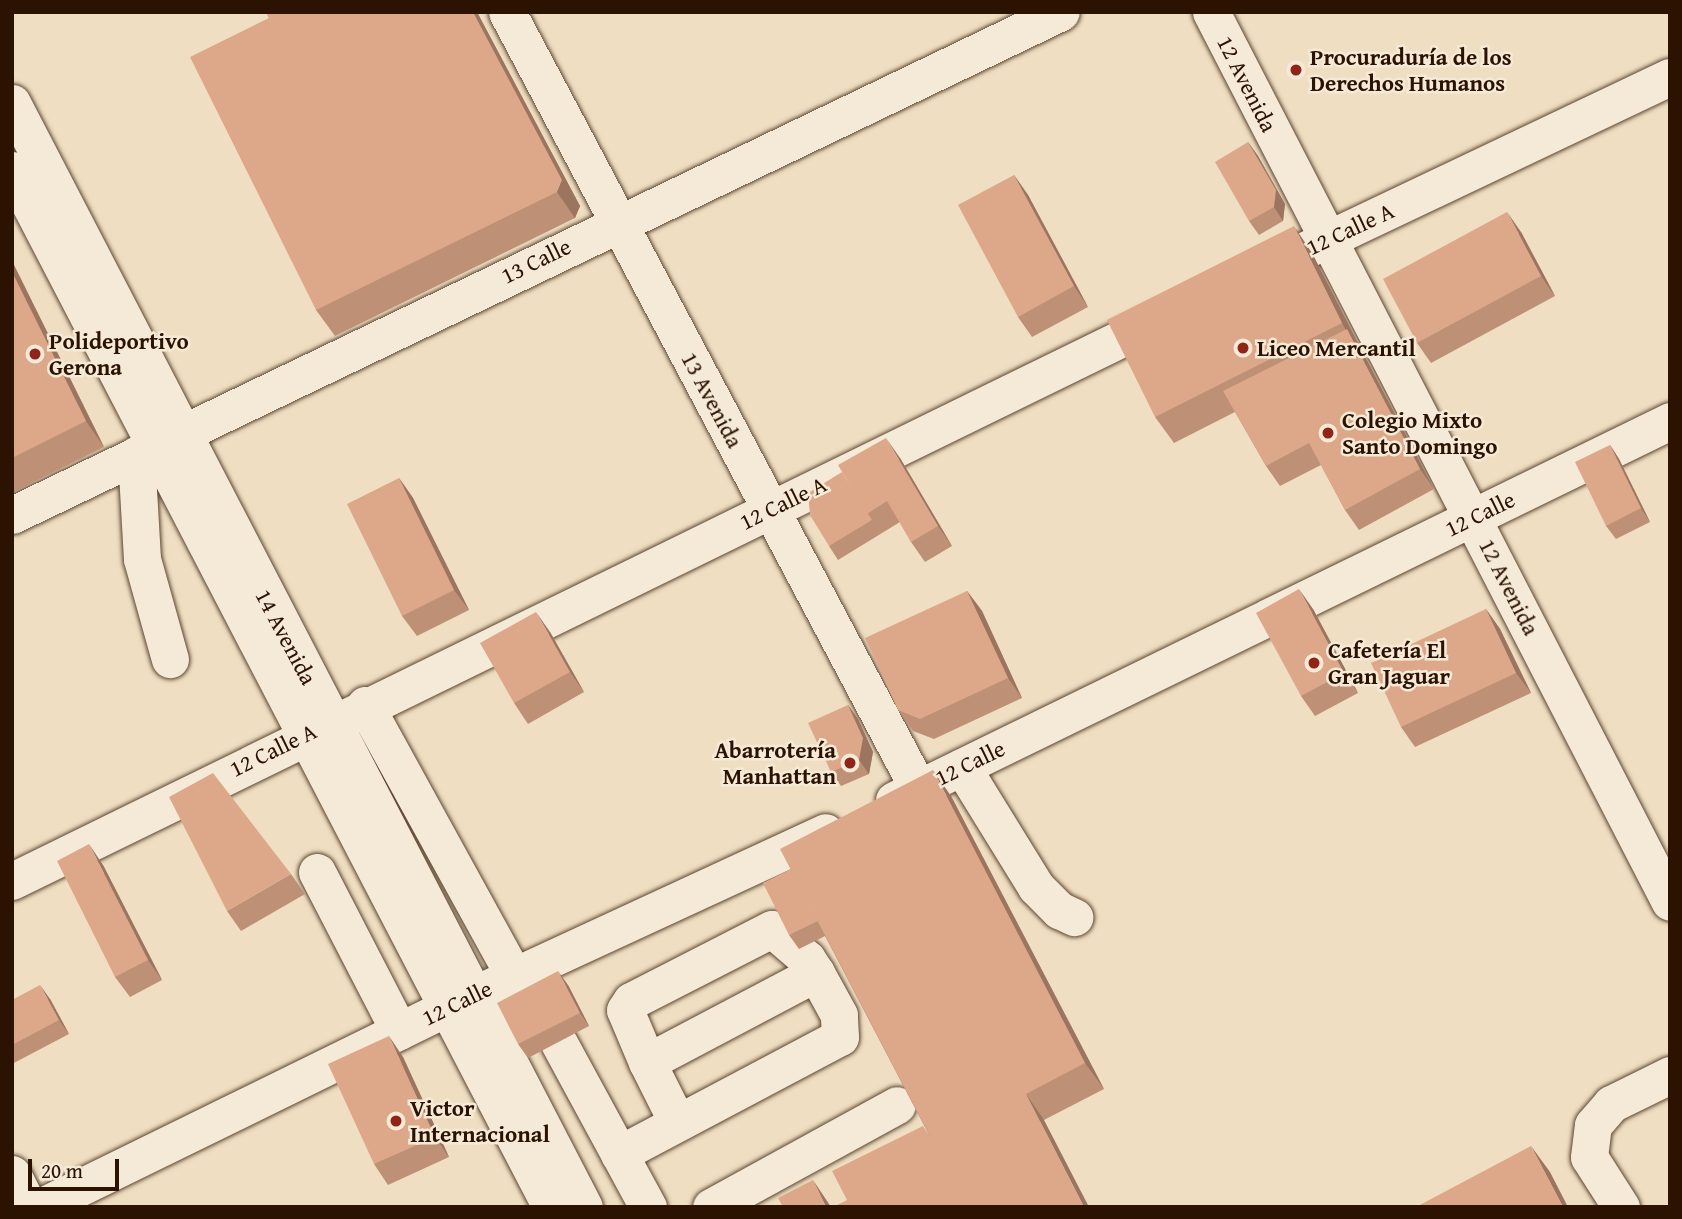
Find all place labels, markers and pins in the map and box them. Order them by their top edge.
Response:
place label: Procuraduría de los Derechos Humanos [1310,43,1512,97]
marker: Procuraduría de los Derechos Humanos [1288,62,1304,78]
place label: Polideportivo Gerona [49,327,189,381]
place label: Liceo Mercantil [1257,334,1416,362]
marker: Liceo Mercantil [1235,340,1251,356]
marker: Polideportivo Gerona [27,346,43,362]
place label: Colegio Mixto Santo Domingo [1342,406,1497,460]
marker: Colegio Mixto Santo Domingo [1320,425,1336,441]
place label: Cafetería El Gran Jaguar [1328,636,1450,690]
marker: Cafetería El Gran Jaguar [1306,655,1322,671]
place label: Abarrotería Manhattan [714,736,836,790]
marker: Abarrotería Manhattan [842,755,858,771]
place label: Victor Internacional [410,1094,550,1148]
marker: Victor Internacional [388,1113,404,1129]

